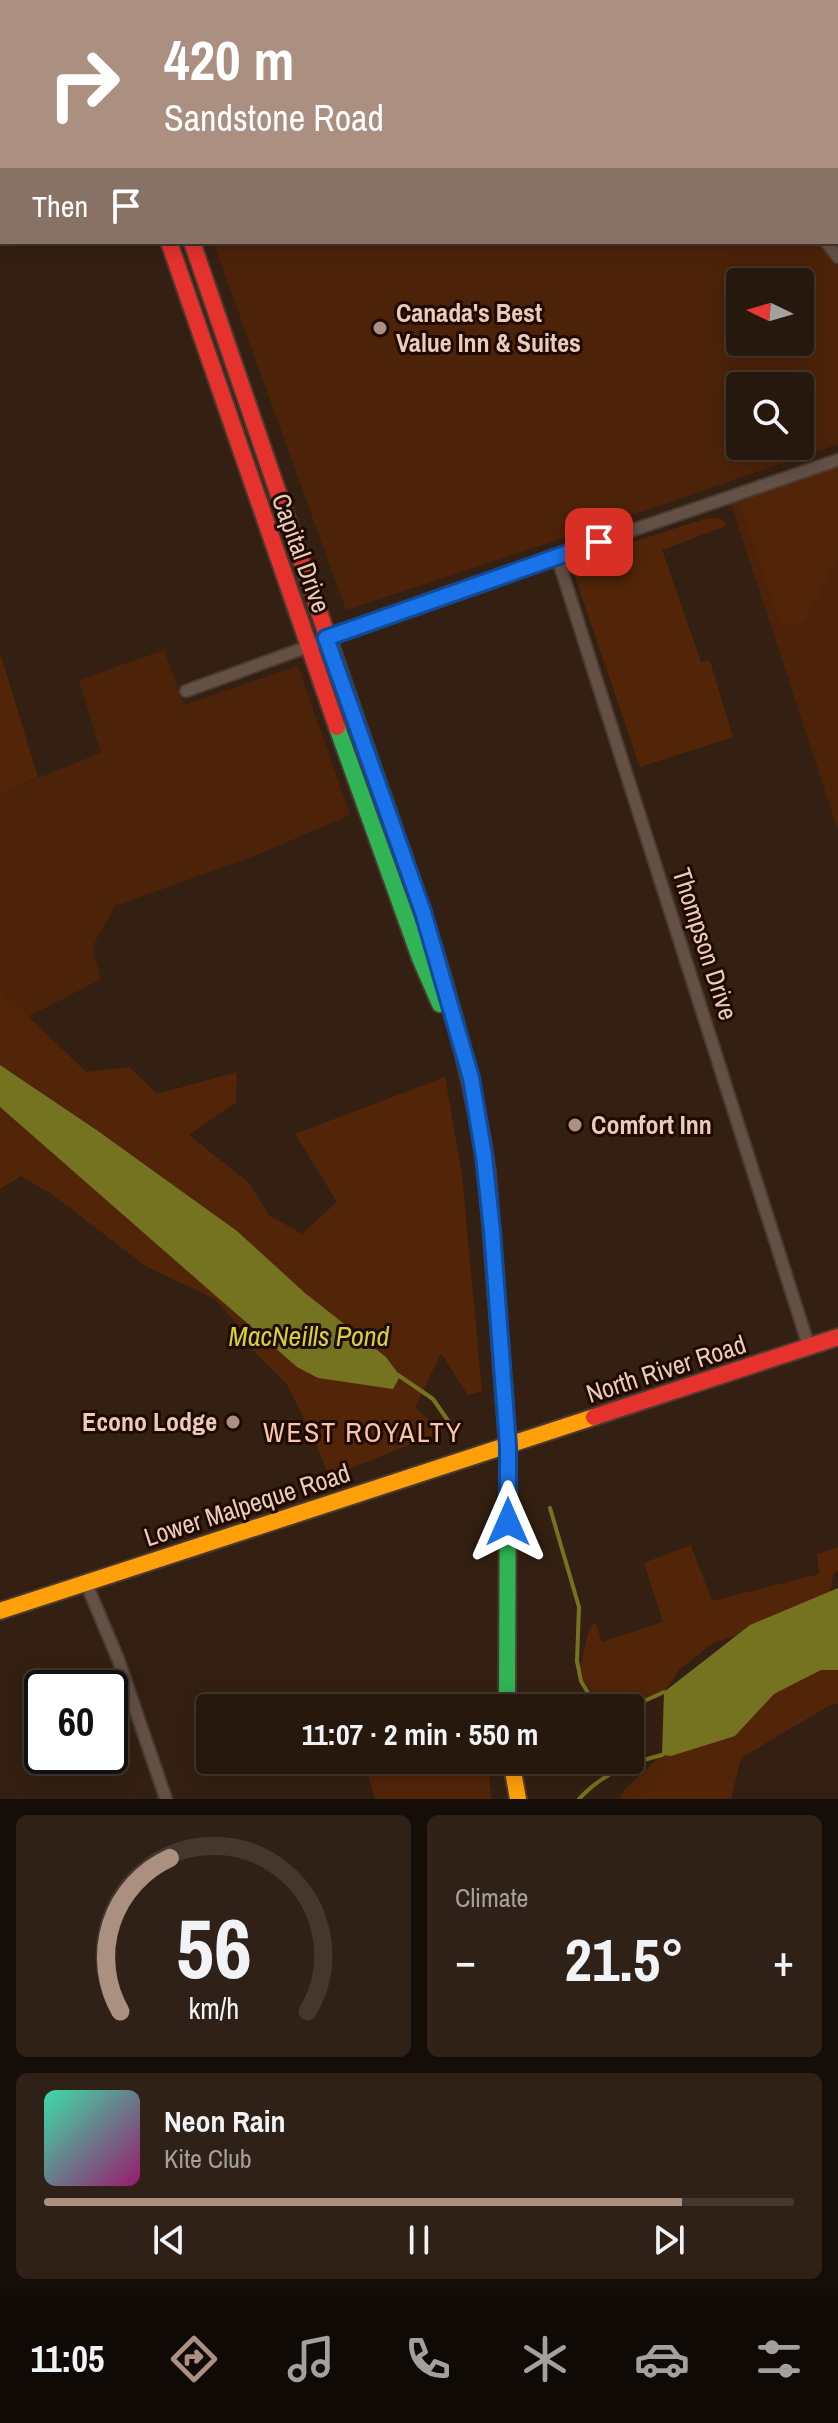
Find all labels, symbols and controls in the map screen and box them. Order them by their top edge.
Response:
text: 420 m [164,22,294,97]
icon: right [32,32,136,136]
text: Sandstone Road [164,94,384,142]
icon: arrive [104,184,148,228]
text: Then [32,186,88,226]
north arrow [726,268,814,356]
map controls [726,268,814,460]
place label: Canada's Best Value Inn & Suites [396,295,581,360]
marker: Canada's Best Value Inn & Suites [371,319,389,337]
button: search [726,372,814,460]
street label: Capital Drive [264,488,339,617]
pin [565,508,633,576]
icon: arrive [577,520,621,564]
street label: Thompson Drive [664,863,746,1024]
place label: Comfort Inn [591,1107,712,1142]
marker: Comfort Inn [566,1116,584,1134]
water label: MacNeills Pond [229,1317,390,1355]
street label: North River Road [582,1326,750,1411]
place label: Econo Lodge [82,1404,217,1439]
marker: Econo Lodge [224,1413,242,1431]
district label: WEST ROYALTY [263,1413,463,1451]
street label: Lower Malpeque Road [139,1455,354,1554]
position arrow [466,1480,550,1564]
speed limit sign: 60 [24,1670,128,1774]
text: 11:07 · 2 min · 550 m [302,1714,538,1754]
text: Climate [455,1880,528,1915]
text: 56 [176,1892,251,2004]
text: 21.5° [565,1919,684,2000]
text: − [455,1930,476,1990]
text: + [773,1930,794,1990]
text: km/h [188,1989,239,2028]
text: Neon Rain [164,2101,286,2141]
text: Kite Club [164,2141,252,2176]
icon: previous [147,2218,191,2262]
icon: pause [397,2218,441,2262]
icon: next [647,2218,691,2262]
icon: directions [166,2331,222,2387]
icon: music [283,2331,339,2387]
icon: phone [400,2331,456,2387]
icon: climate [517,2331,573,2387]
icon: car [634,2331,690,2387]
icon: filters [751,2331,807,2387]
text: 11:05 [31,2335,104,2383]

